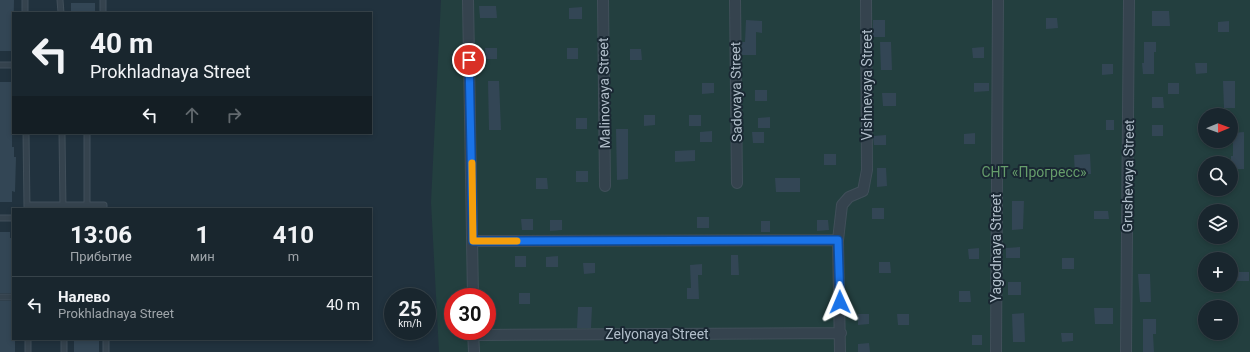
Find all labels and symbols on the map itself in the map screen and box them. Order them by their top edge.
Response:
street label: Vishnevaya Street [859,29,875,141]
street label: Malinovaya Street [595,37,613,149]
street label: Sadovaya Street [727,41,745,142]
pin [452,43,486,77]
north arrow [1198,108,1238,148]
street label: Grushevaya Street [1119,119,1137,233]
park label: СНТ «Прогресс» [981,164,1087,180]
street label: Yagodnaya Street [988,193,1004,303]
position arrow [819,281,861,323]
speed limit sign: 30 [444,288,496,340]
street label: Zelyonaya Street [605,326,709,342]

